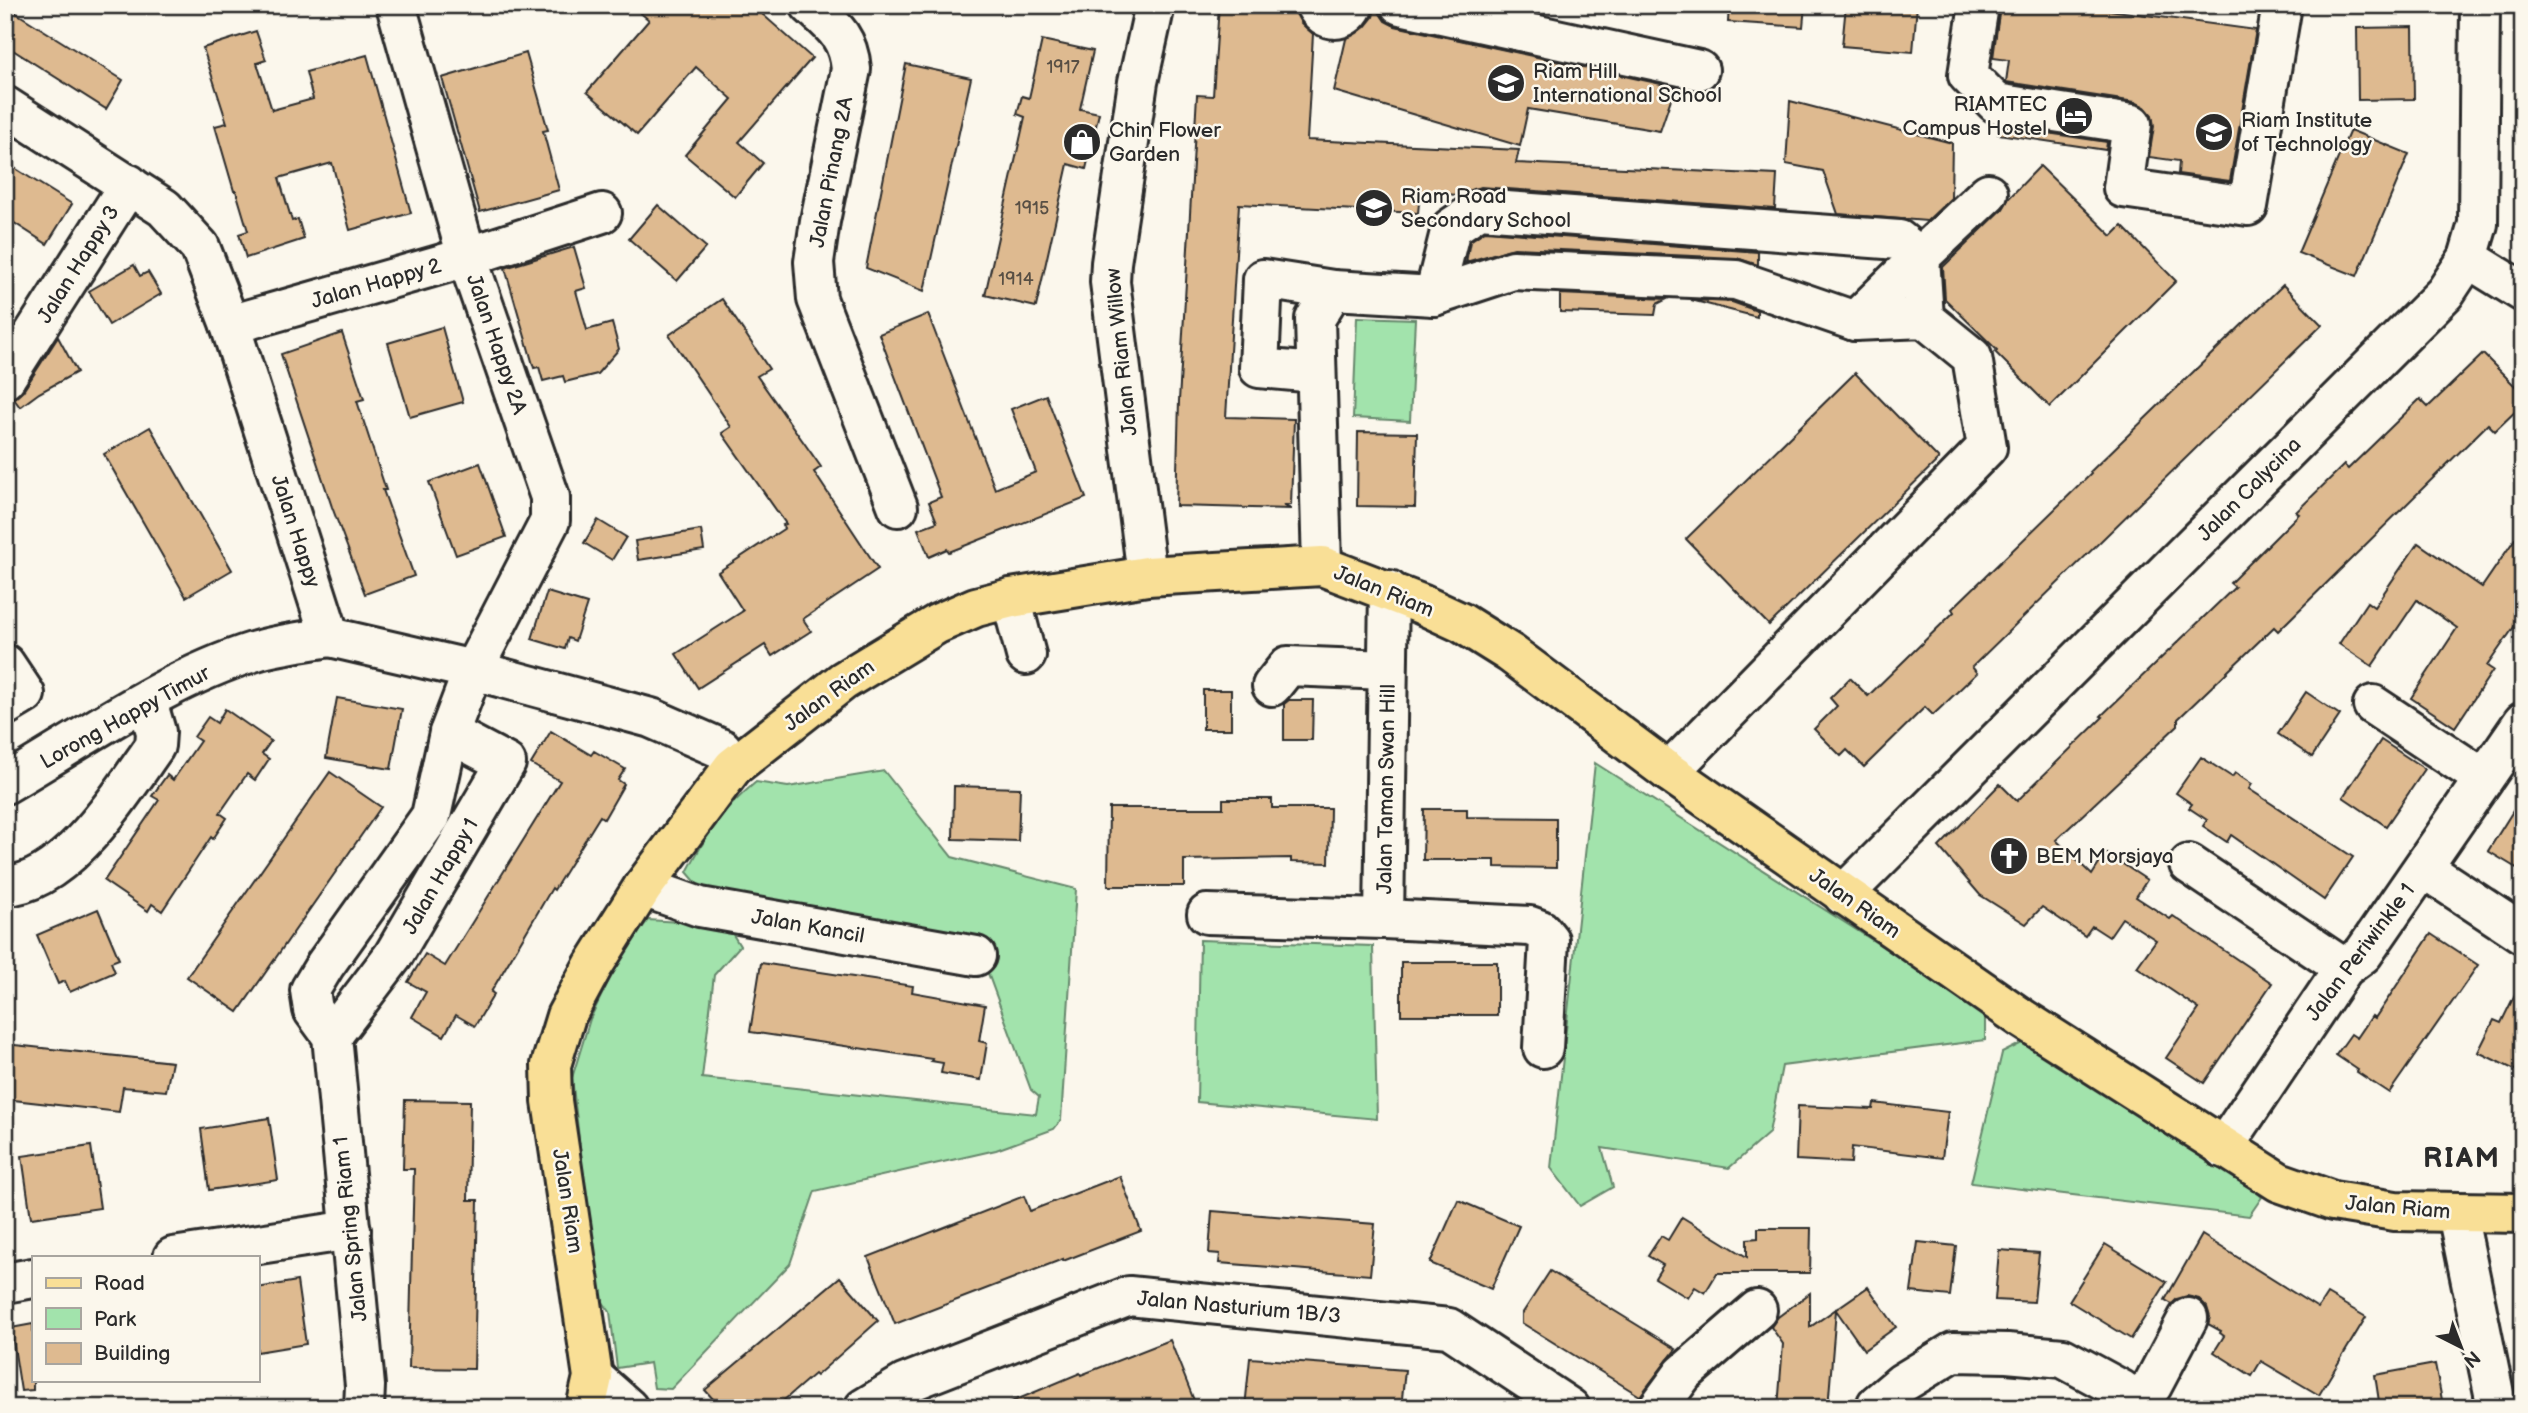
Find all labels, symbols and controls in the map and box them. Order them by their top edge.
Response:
house number: 1917 [1046,57,1080,78]
place label: Riam Hill International School [1533,59,1722,108]
school or university icon: Riam Hill International School [1485,62,1527,104]
place label: RIAMTEC Campus Hostel [1902,92,2047,141]
street label: Jalan Pinang 2A [805,94,858,250]
hotel icon: RIAMTEC Campus Hostel [2053,95,2095,137]
place label: Riam Institute of Technology [2241,108,2372,157]
school or university icon: Riam Institute of Technology [2193,111,2235,153]
place label: Chin Flower Garden [1109,118,1221,167]
shop icon: Chin Flower Garden [1061,121,1103,163]
place label: Riam Road Secondary School [1401,184,1571,233]
school or university icon: Riam Road Secondary School [1353,187,1395,229]
house number: 1915 [1015,198,1049,219]
street label: Jalan Happy 3 [32,201,125,328]
street label: Jalan Happy 2 [308,253,445,314]
street label: Jalan Riam Willow [1100,267,1143,437]
house number: 1914 [998,269,1034,290]
street label: Jalan Happy 2A [461,271,532,418]
street label: Jalan Calycina [2192,432,2306,546]
street label: Jalan Happy [266,472,326,591]
street label: Jalan Riam [1330,560,1437,623]
street label: Jalan Riam [779,654,879,737]
street label: Lorong Happy Timur [36,660,215,774]
street label: Jalan Taman Swan Hill [1372,684,1401,894]
street label: Jalan Happy 1 [397,814,484,939]
church icon: BEM Morsjaya [1988,835,2030,877]
place label: BEM Morsjaya [2036,844,2174,869]
street label: Jalan Riam [1804,863,1905,944]
street label: Jalan Periwinkle 1 [2301,879,2420,1026]
street label: Jalan Kancil [750,904,866,949]
street label: Jalan Spring Riam 1 [328,1135,373,1323]
district label: RIAM [2423,1142,2501,1175]
street label: Jalan Riam [547,1147,588,1255]
street label: Jalan Riam [2344,1190,2452,1225]
legend [32,1256,259,1382]
text: Road [94,1271,145,1296]
street label: Jalan Nasturium 1B/3 [1136,1286,1342,1329]
text: Park [94,1307,137,1332]
north arrow [2426,1312,2496,1382]
text: Building [94,1341,170,1366]
text: N [2458,1345,2484,1372]

